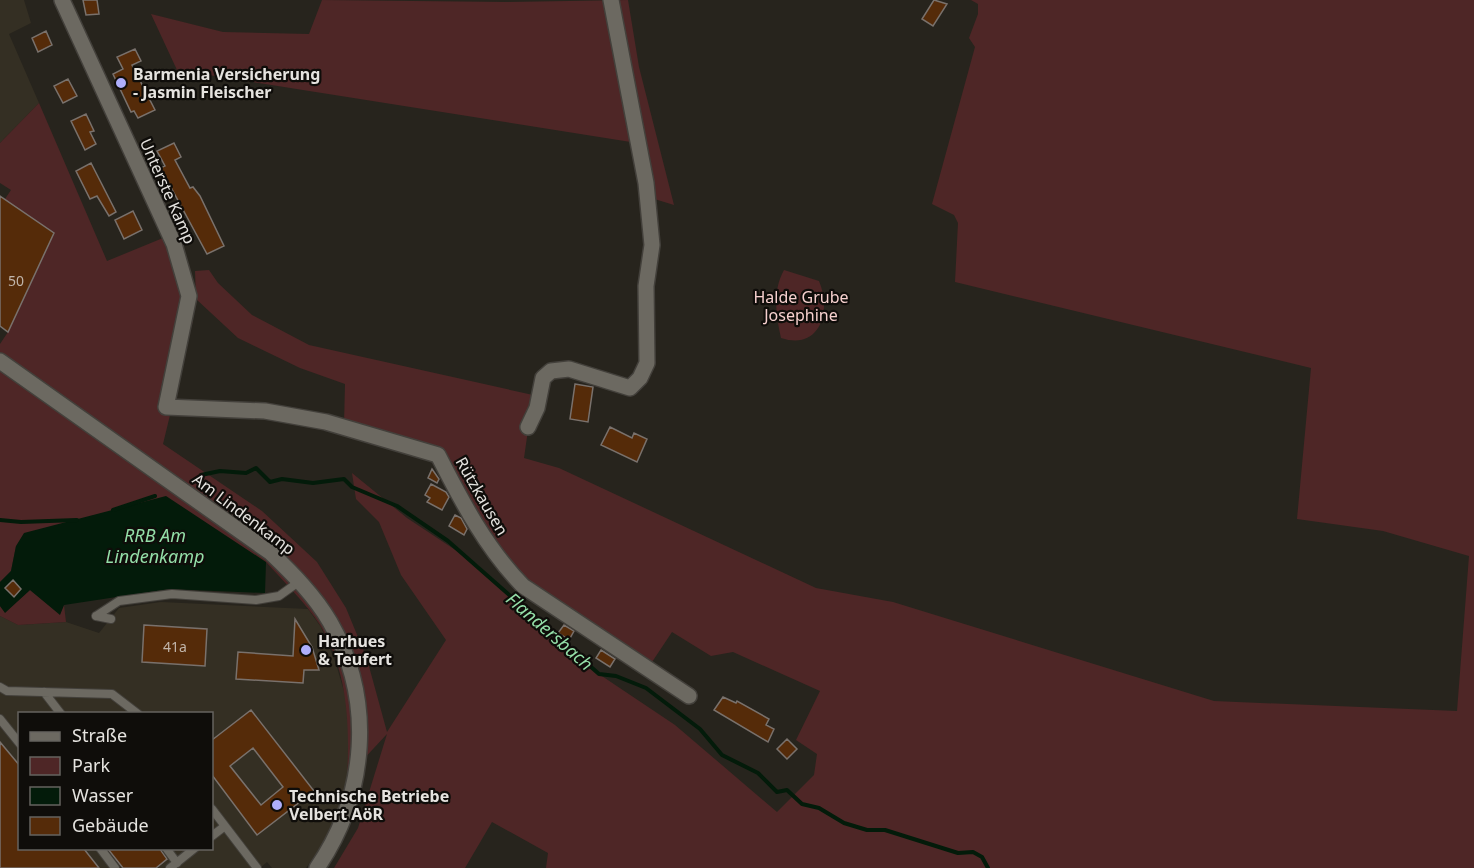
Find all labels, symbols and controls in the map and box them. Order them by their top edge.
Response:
place label: Barmenia Versicherung - Jasmin Fleischer [133,63,320,103]
marker: Barmenia Versicherung - Jasmin Fleischer [114,76,128,90]
street label: Unterste Kamp [135,135,201,247]
house number: 50 [8,271,24,290]
park label: Halde Grube Josephine [754,286,849,326]
street label: Rützkausen [451,453,513,539]
street label: Am Lindenkamp [188,468,300,560]
water label: RRB Am Lindenkamp [106,523,204,568]
water label: Flandersbach [502,587,598,675]
place label: Harhues & Teufert [318,630,392,670]
house number: 41a [163,637,187,656]
marker: Harhues & Teufert [299,643,313,657]
legend [18,712,213,850]
text: Straße [72,723,127,747]
text: Park [72,753,110,777]
text: Wasser [72,783,134,807]
place label: Technische Betriebe Velbert AöR [289,785,449,825]
marker: Technische Betriebe Velbert AöR [270,798,284,812]
text: Gebäude [72,813,149,837]

